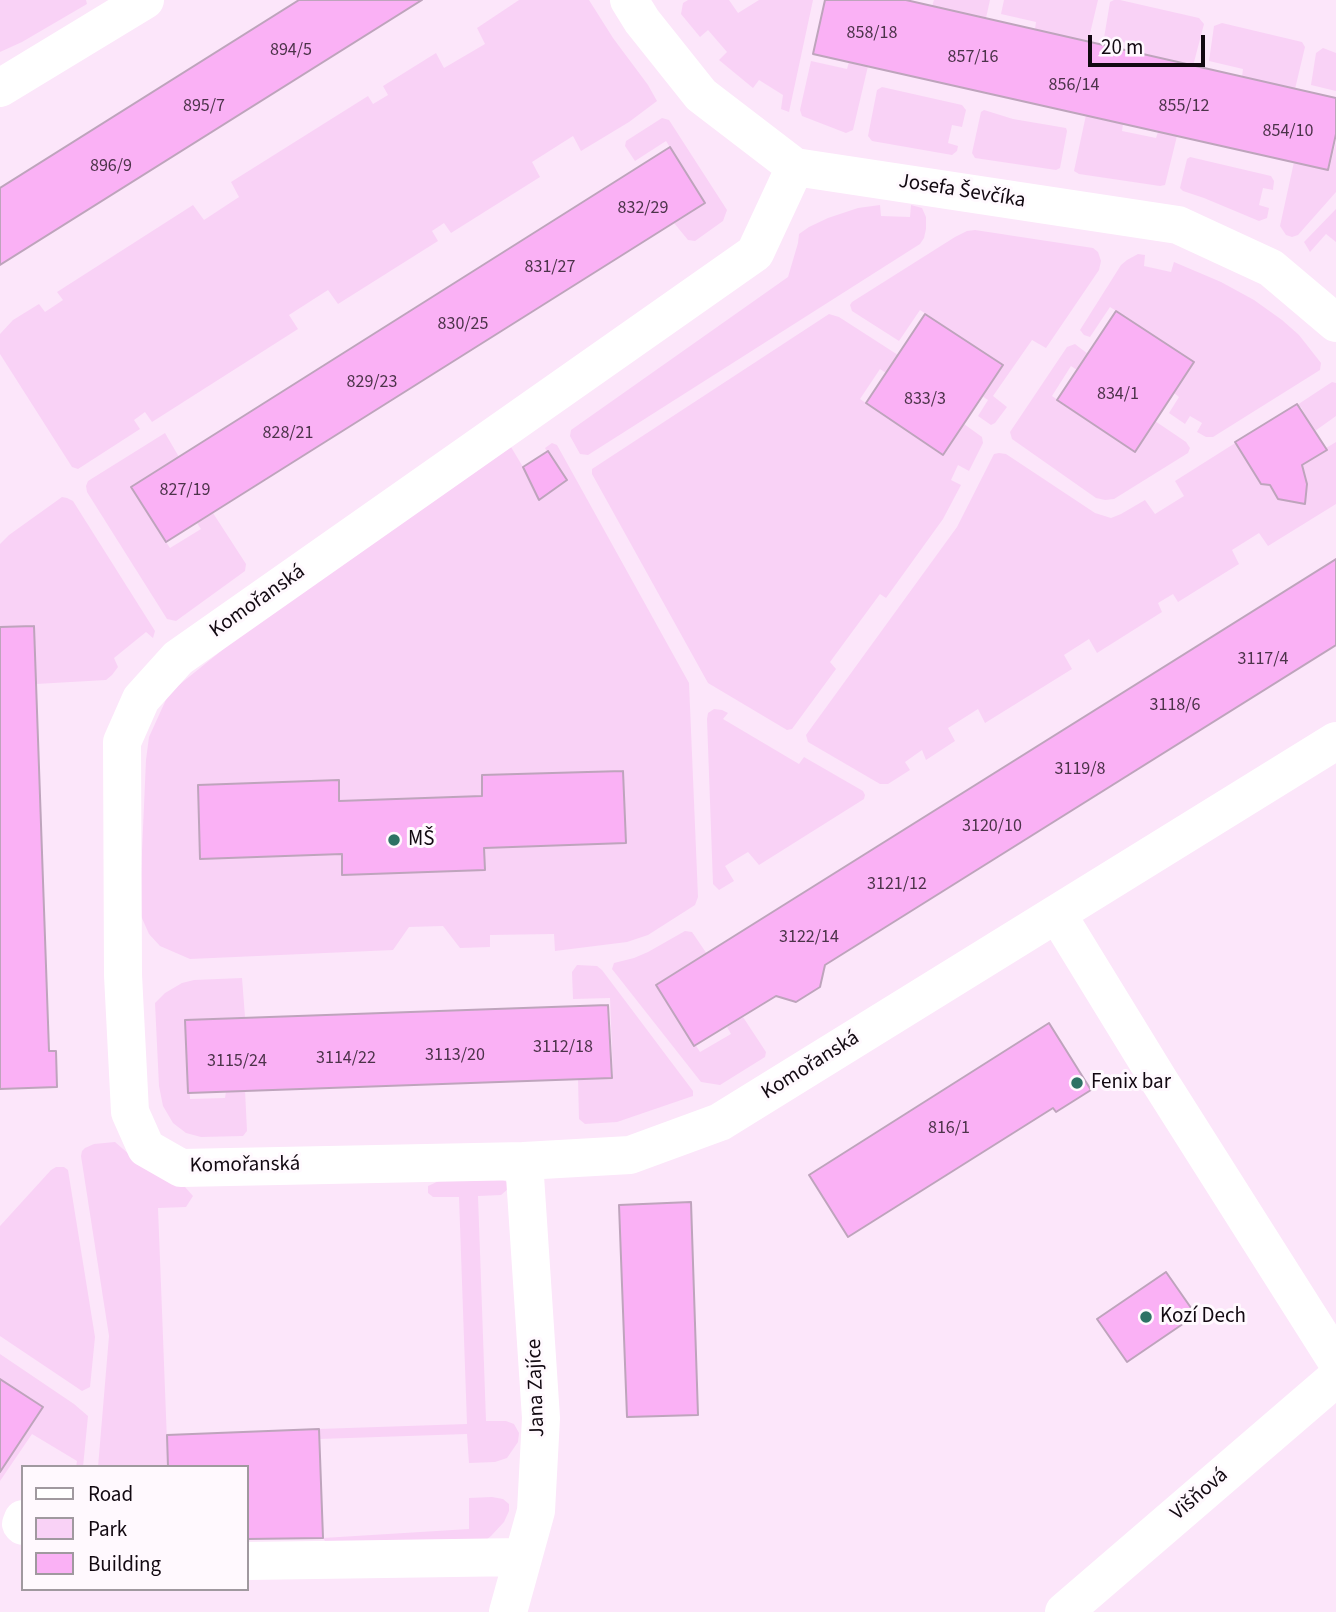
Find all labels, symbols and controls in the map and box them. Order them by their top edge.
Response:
scale bar [1091,21,1208,65]
house number: 858/18 [846,23,898,45]
text: 20 m [1101,32,1143,62]
house number: 894/5 [270,40,312,62]
house number: 857/16 [947,47,999,69]
house number: 856/14 [1048,75,1100,97]
house number: 895/7 [183,96,225,118]
house number: 855/12 [1158,96,1210,118]
house number: 854/10 [1262,121,1314,143]
house number: 896/9 [90,156,132,178]
street label: Josefa Ševčíka [897,170,1027,214]
house number: 832/29 [617,198,669,220]
house number: 831/27 [524,257,576,279]
house number: 830/25 [437,314,489,336]
house number: 829/23 [346,372,398,394]
house number: 834/1 [1097,384,1139,406]
house number: 833/3 [904,389,946,411]
house number: 828/21 [262,423,314,445]
house number: 827/19 [159,480,211,502]
street label: Komořanská [205,560,311,644]
house number: 3117/4 [1237,649,1289,671]
house number: 3118/6 [1149,695,1201,717]
house number: 3119/8 [1054,759,1106,781]
house number: 3120/10 [962,816,1022,838]
place label: MŠ [408,827,434,853]
marker: MŠ [386,832,402,848]
house number: 3121/12 [867,874,927,896]
house number: 3122/14 [779,927,839,949]
street label: Komořanská [757,1026,865,1106]
house number: 3112/18 [533,1037,593,1059]
house number: 3113/20 [425,1045,485,1067]
house number: 3114/22 [316,1048,376,1070]
house number: 3115/24 [207,1051,267,1073]
place label: Fenix bar [1091,1070,1171,1096]
marker: Fenix bar [1069,1075,1085,1091]
house number: 816/1 [928,1118,970,1140]
street label: Komořanská [189,1152,301,1180]
place label: Kozí Dech [1160,1304,1246,1330]
marker: Kozí Dech [1138,1309,1154,1325]
street label: Jana Zajíce [523,1338,551,1438]
street label: Višňová [1166,1463,1234,1527]
legend [21,1465,248,1591]
text: Road [88,1479,133,1509]
text: Park [88,1514,127,1544]
text: Building [88,1549,161,1579]

